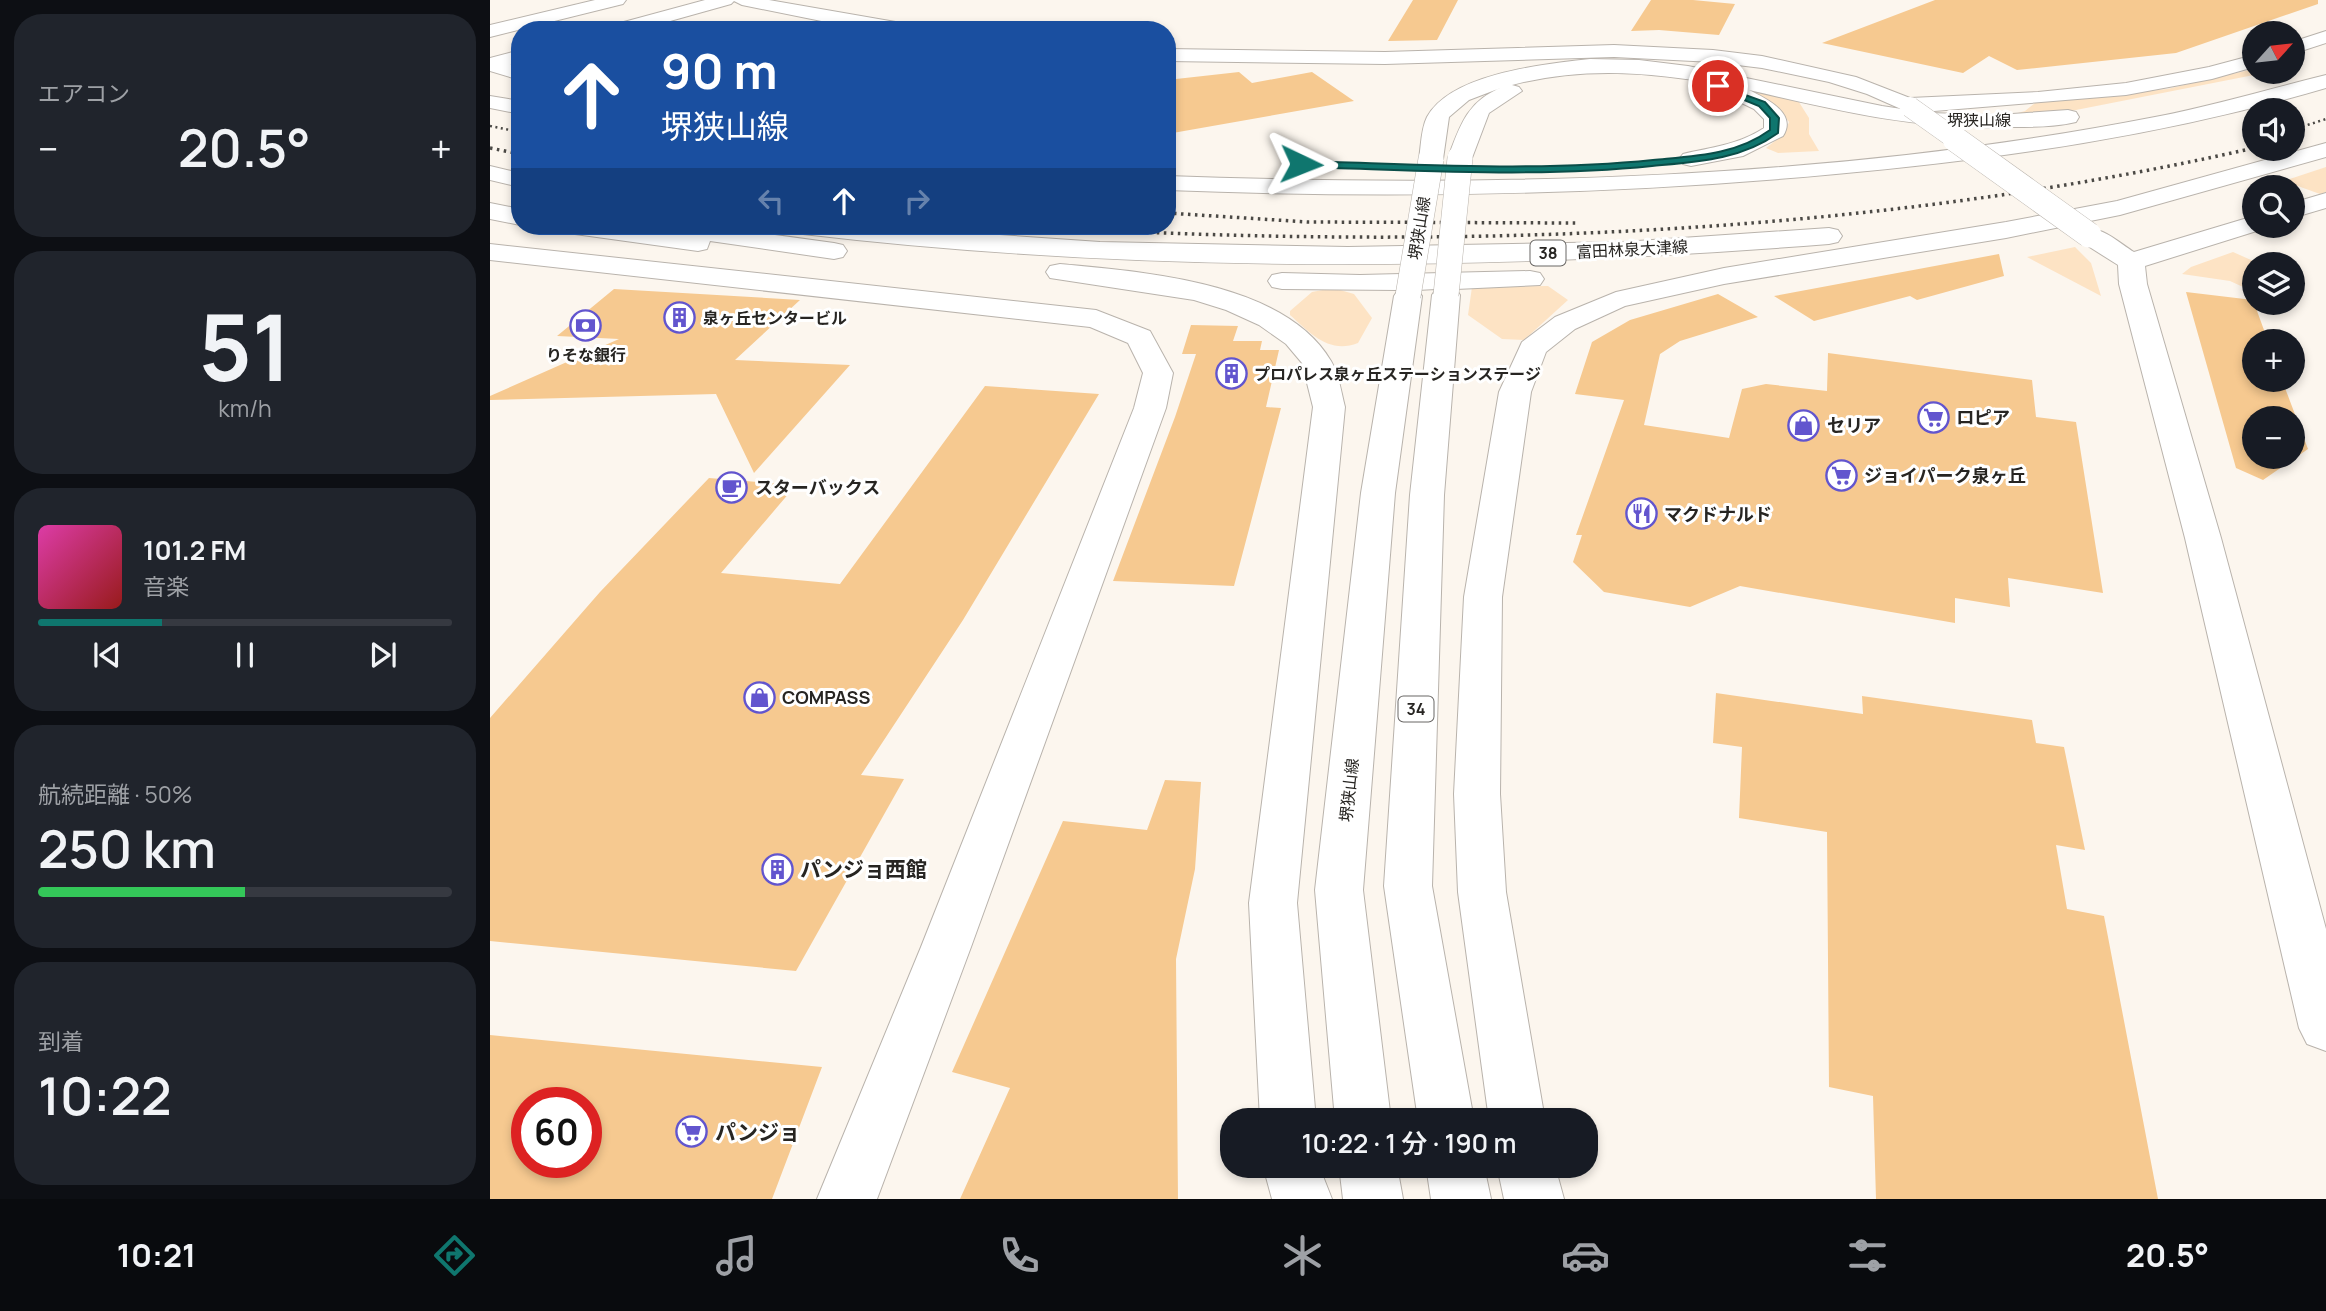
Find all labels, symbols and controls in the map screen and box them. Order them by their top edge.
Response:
north arrow [2242,21,2305,84]
map controls [2242,21,2305,469]
text: 90 m [661,37,778,104]
icon: ahead [546,49,637,140]
pin [1688,56,1748,116]
icon: arrive [1699,67,1737,105]
text: エアコン [38,77,130,109]
button: sound [2242,98,2305,161]
text: 堺狭山線 [661,104,789,148]
street label: 堺狭山線 [1947,109,2011,131]
text: 20.5° [178,112,311,183]
text: − [38,122,59,174]
text: + [430,122,452,174]
position arrow [1264,127,1338,201]
button: search [2242,175,2305,238]
icon: left [752,182,790,220]
icon: ahead [825,182,863,220]
icon: right [898,182,936,220]
street label: 堺狭山線 [1403,195,1435,261]
street label: 富田林泉大津線 [1575,235,1689,263]
road number: 38 [1530,241,1566,266]
button: layers [2242,252,2305,315]
text: 51 [198,284,292,408]
building icon: 泉ヶ丘センタービル [663,301,697,335]
place label: 泉ヶ丘センタービル [703,307,847,329]
bank icon: りそな銀行 [569,309,603,343]
button: + [2242,329,2305,392]
place label: りそな銀行 [546,344,626,366]
building icon: プロパレス泉ヶ丘ステーションステージ [1214,357,1248,391]
place label: プロパレス泉ヶ丘ステーションステージ [1254,363,1541,385]
text: km/h [218,392,272,424]
supermarket icon: ロピア [1916,400,1950,434]
place label: ロピア [1956,405,2010,429]
button: − [2242,406,2305,469]
shop icon: セリア [1787,408,1821,442]
place label: セリア [1827,413,1881,437]
supermarket icon: ジョイパーク泉ヶ丘 [1824,458,1858,492]
place label: ジョイパーク泉ヶ丘 [1864,463,2026,487]
cafe icon: スターバックス [715,470,749,504]
place label: スターバックス [755,475,880,499]
restaurant icon: マクドナルド [1624,497,1658,531]
place label: マクドナルド [1664,502,1772,526]
text: 101.2 FM [143,532,246,568]
text: 音楽 [143,570,189,602]
icon: previous [88,636,126,674]
icon: pause [226,636,264,674]
icon: next [364,636,402,674]
shop icon: COMPASS [742,680,776,714]
place label: COMPASS [782,685,871,709]
road number: 34 [1398,696,1434,722]
street label: 堺狭山線 [1335,757,1363,823]
text: 航続距離 · 50% [38,778,192,810]
text: 250 km [38,813,216,884]
building icon: パンジョ西館 [760,852,794,886]
place label: パンジョ西館 [800,855,927,883]
text: 到着 [38,1025,84,1057]
text: 10:22 [38,1060,171,1131]
speed limit sign: 60 [511,1087,602,1178]
supermarket icon: パンジョ [675,1115,709,1149]
place label: パンジョ [715,1118,800,1146]
text: 10:22 · 1 分 · 190 m [1302,1125,1516,1161]
icon: directions [430,1231,479,1280]
icon: music [712,1231,761,1280]
icon: phone [995,1231,1044,1280]
icon: climate [1278,1231,1327,1280]
icon: car [1561,1231,1610,1280]
icon: filters [1843,1231,1892,1280]
text: 10:21 [117,1233,196,1277]
text: 20.5° [2126,1233,2209,1277]

